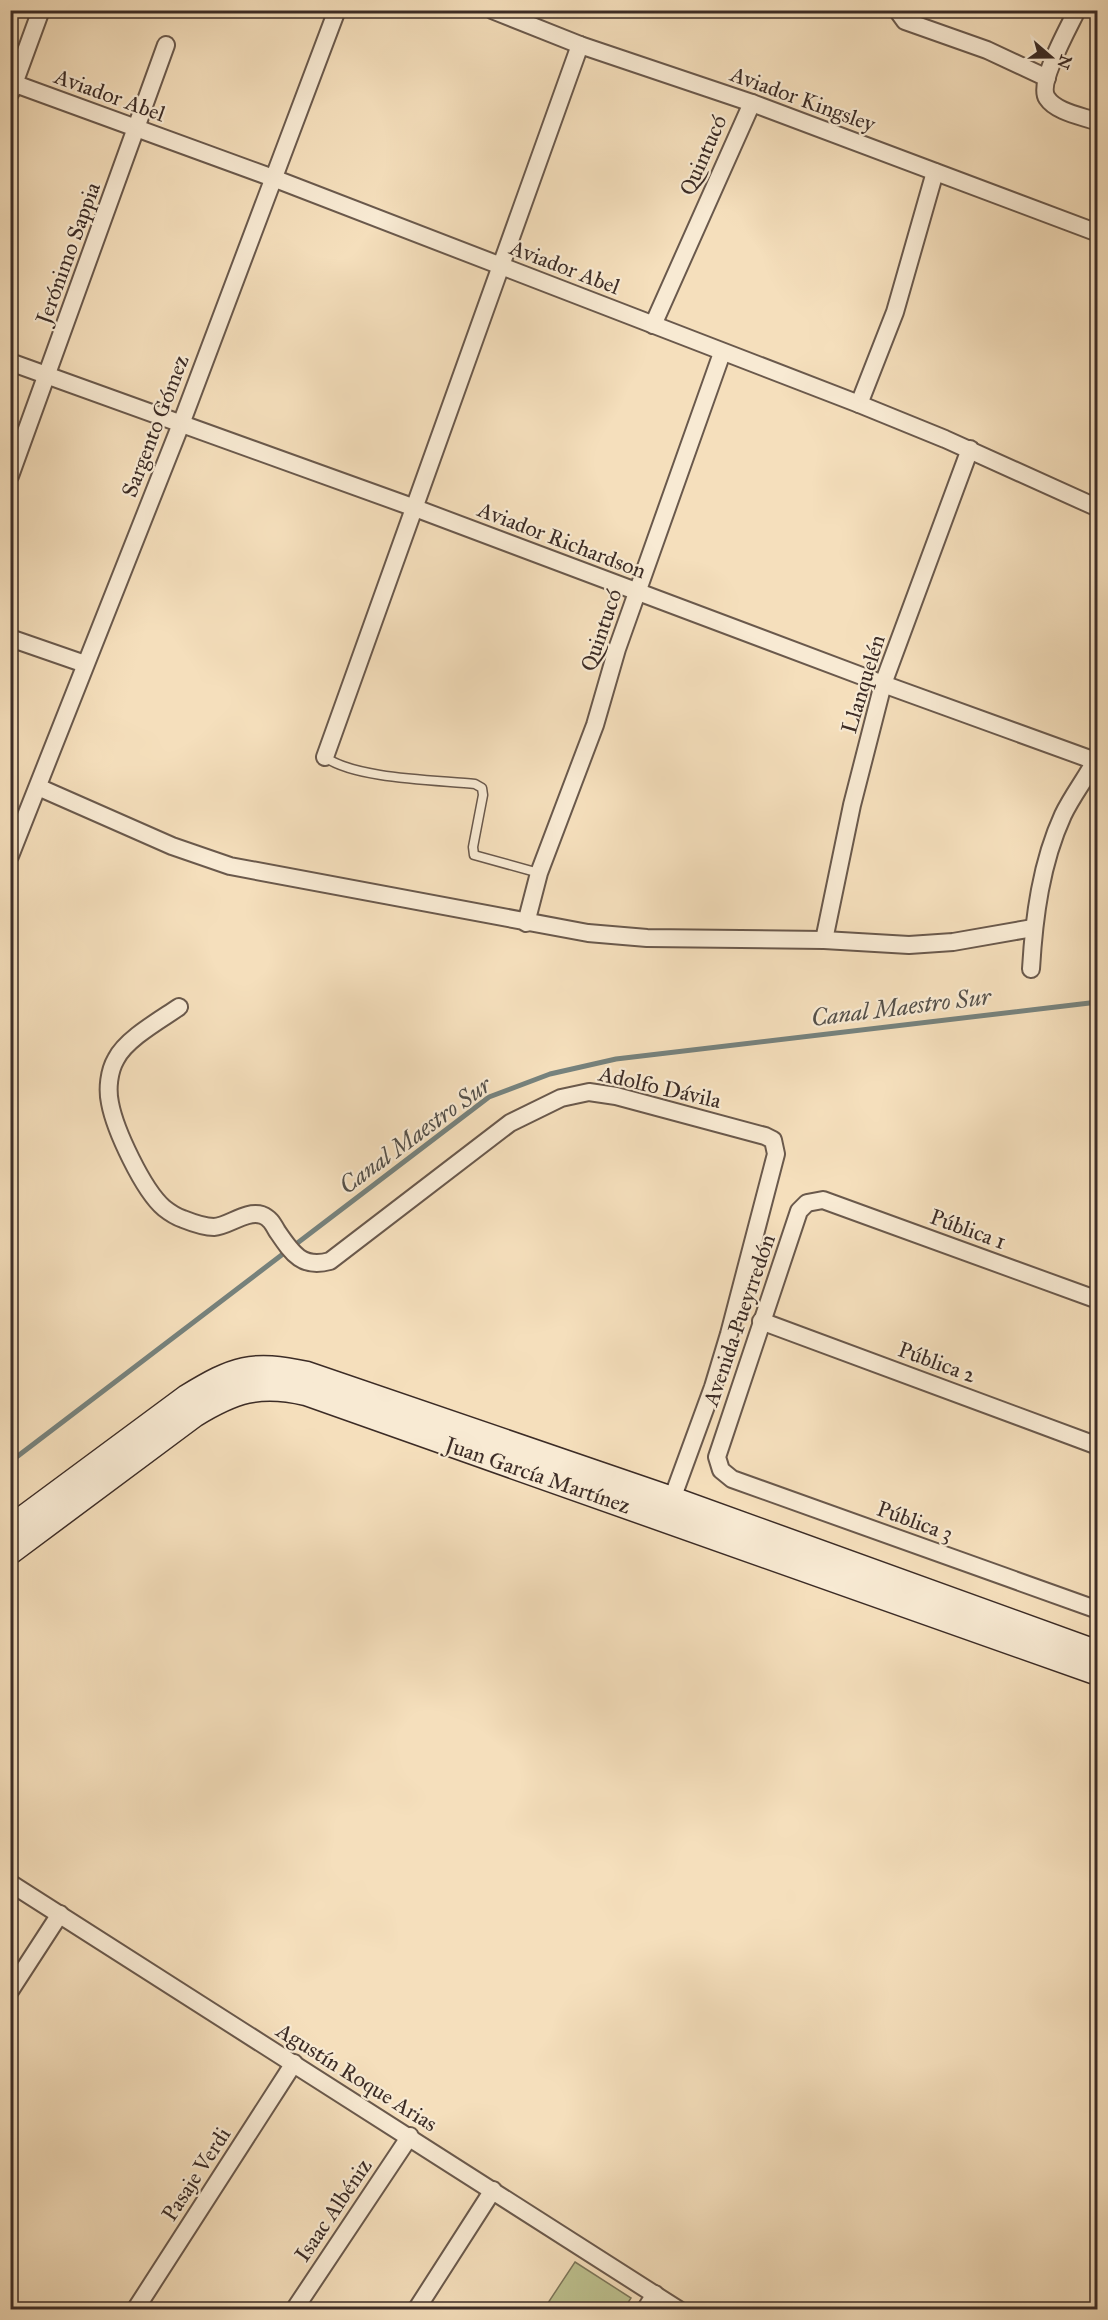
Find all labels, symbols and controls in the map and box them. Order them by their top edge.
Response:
north arrow [1021,27,1081,87]
text: N [1053,52,1076,72]
street label: Aviador Kingsley [726,60,880,138]
street label: Aviador Abel [50,62,169,127]
street label: Quintucó [673,111,733,199]
street label: Jerónimo Sappia [29,178,106,329]
street label: Aviador Abel [505,233,624,300]
street label: Sargento Gómez [115,351,195,501]
street label: Aviador Richardson [473,495,650,584]
street label: Quintucó [574,585,628,675]
street label: Llanquelén [835,631,891,737]
water label: Canal Maestro Sur [809,981,995,1033]
street label: Adolfo Dávila [595,1060,724,1114]
water label: Canal Maestro Sur [333,1069,499,1200]
street label: Pública 1 [926,1203,1010,1255]
street label: Avenida Pueyrredón [697,1231,781,1410]
street label: Pública 2 [894,1335,980,1389]
street label: Juan García Martínez [440,1430,634,1519]
street label: Pública 3 [873,1495,957,1547]
street label: Agustín Roque Arias [271,2016,442,2137]
street label: Pasaje Verdi [156,2122,236,2226]
street label: Isaac Albéniz [289,2153,377,2267]

